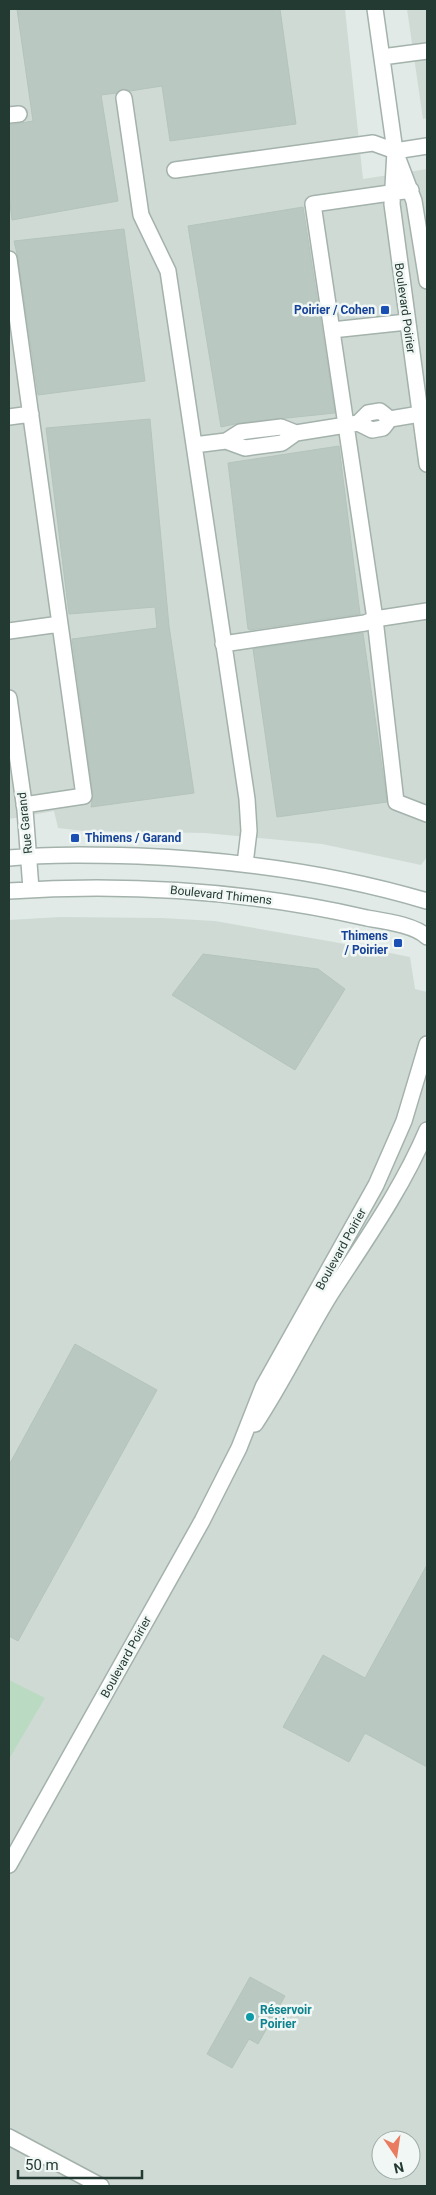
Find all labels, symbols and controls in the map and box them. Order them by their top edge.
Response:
street label: Boulevard Poirier [392,262,418,354]
place label: Poirier / Cohen [294,303,375,317]
marker: Poirier / Cohen [379,304,391,316]
street label: Rue Garand [15,792,35,854]
place label: Thimens / Garand [85,831,181,845]
marker: Thimens / Garand [69,832,81,844]
street label: Boulevard Thimens [169,883,273,907]
place label: Thimens / Poirier [341,929,389,957]
marker: Thimens / Poirier [392,937,404,949]
street label: Boulevard Poirier [313,1206,369,1292]
street label: Boulevard Poirier [98,1614,154,1700]
place label: Réservoir Poirier [260,2003,312,2031]
marker: Réservoir Poirier [244,2011,256,2023]
north arrow [371,2130,421,2180]
scale bar [18,2148,141,2180]
text: 50 m [25,2156,59,2174]
text: N [392,2159,406,2177]

